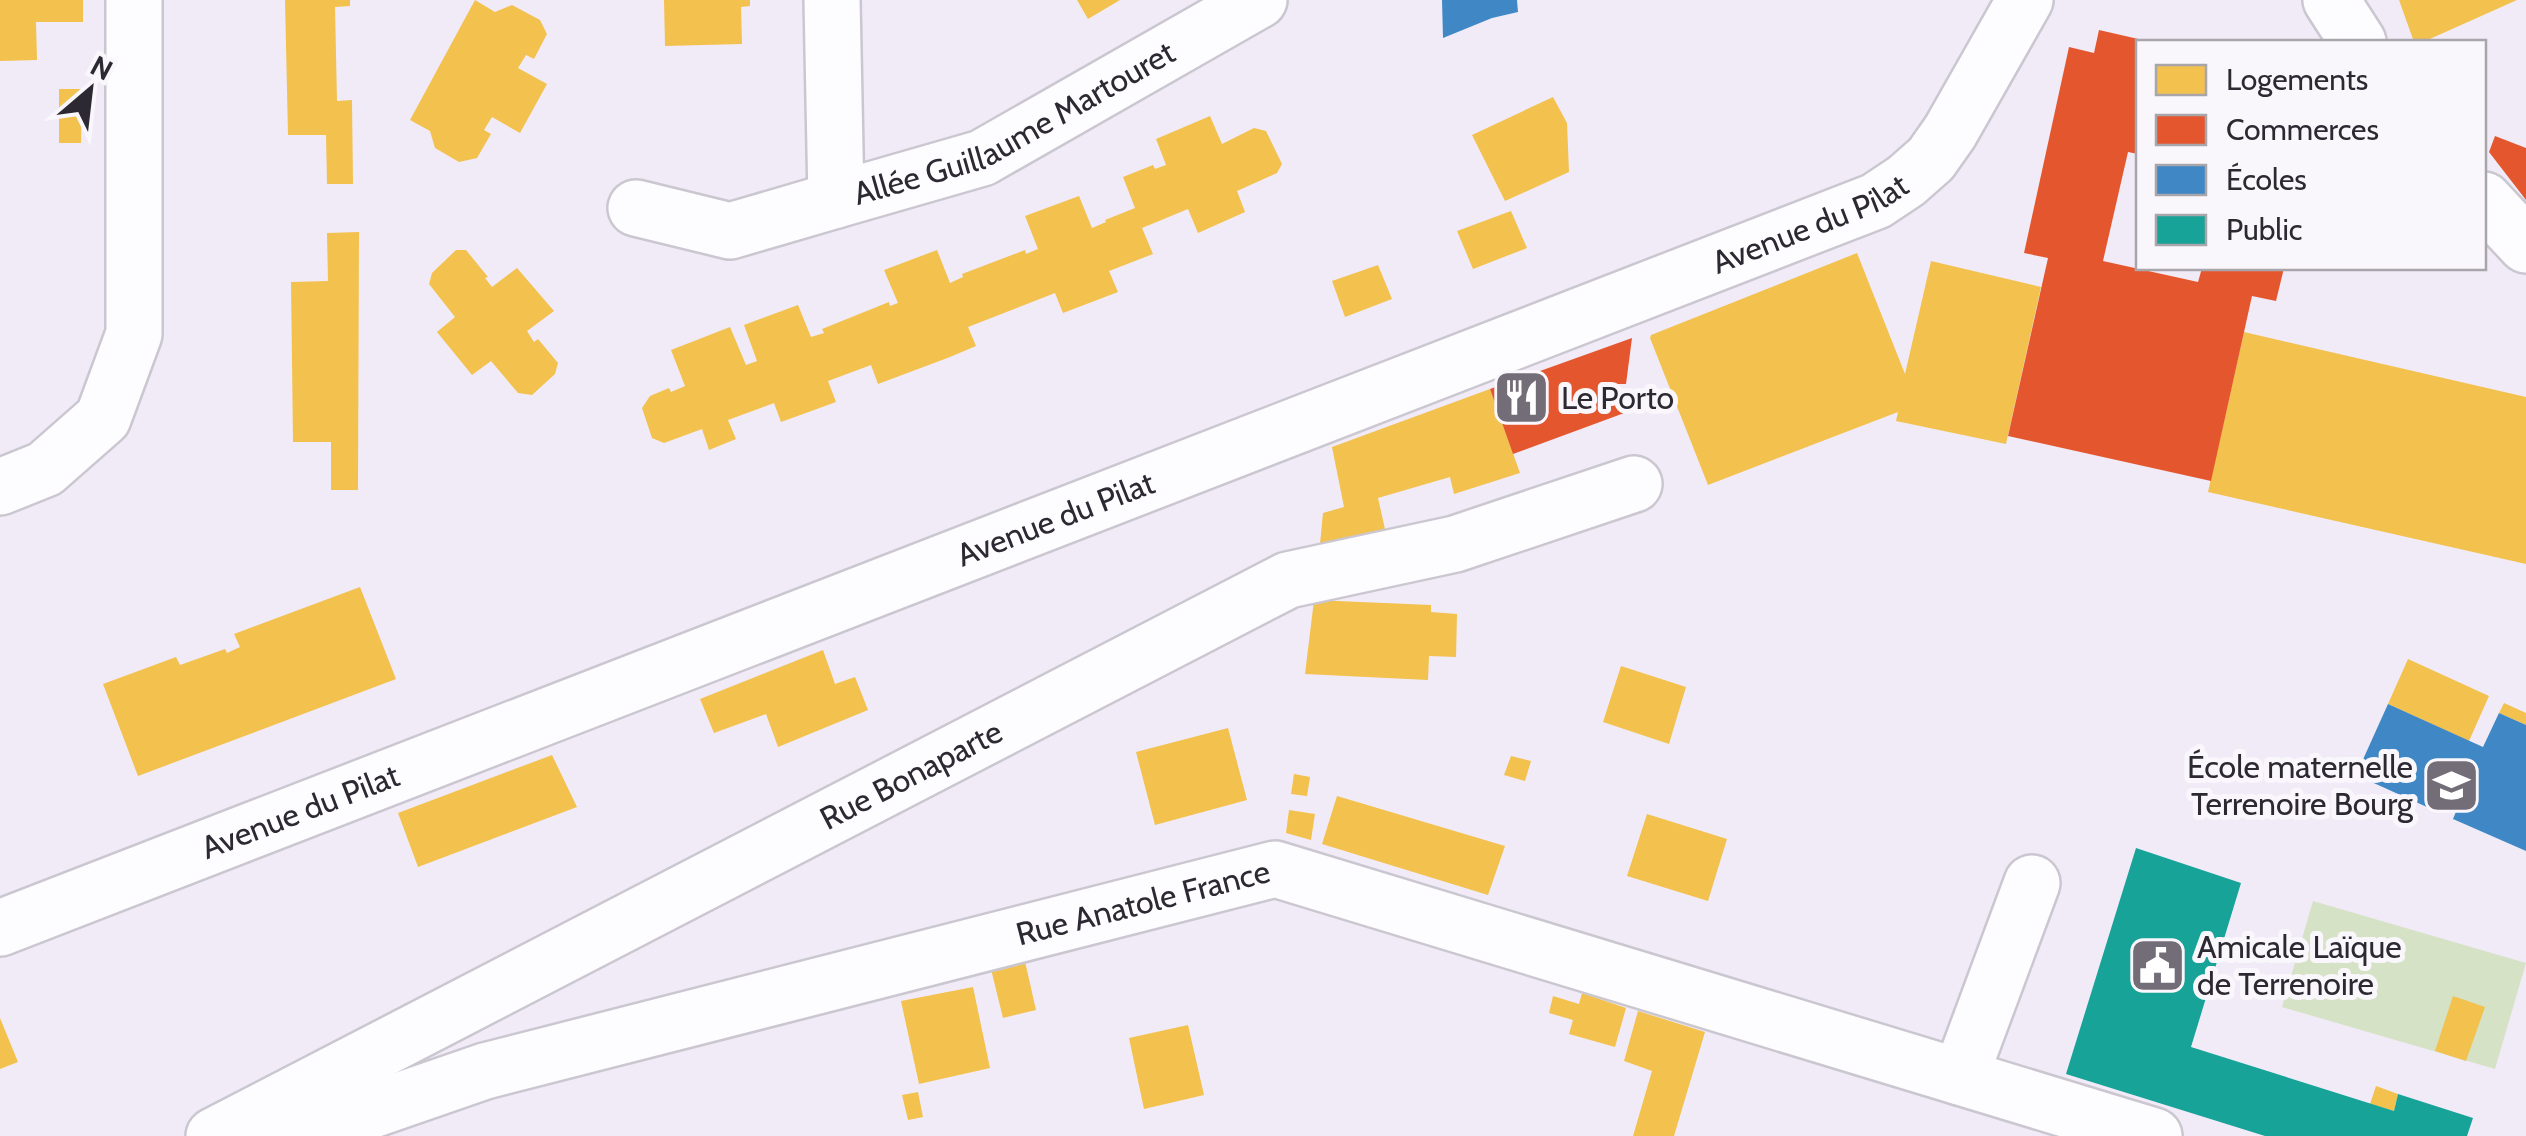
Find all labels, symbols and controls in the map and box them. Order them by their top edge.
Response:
street label: Allée Guillaume Martouret [849,32,1182,213]
north arrow [40,40,140,140]
legend [2136,40,2486,270]
text: N [85,48,118,88]
text: Logements [2226,61,2368,98]
text: Commerces [2226,111,2379,148]
text: Écoles [2226,161,2307,198]
street label: Avenue du Pilat [1706,165,1915,282]
text: Public [2226,211,2302,248]
restaurant icon: Le Porto [1492,368,1552,428]
place label: Le Porto [1561,378,1674,417]
street label: Avenue du Pilat [951,463,1160,574]
street label: Rue Bonaparte [813,711,1009,838]
place label: École maternelle Terrenoire Bourg [2187,747,2414,823]
street label: Avenue du Pilat [196,755,405,867]
school or university icon: École maternelle Terrenoire Bourg [2422,755,2482,815]
street label: Rue Anatole France [1012,851,1274,953]
place label: Amicale Laïque de Terrenoire [2197,927,2402,1003]
public building icon: Amicale Laïque de Terrenoire [2128,935,2188,995]

